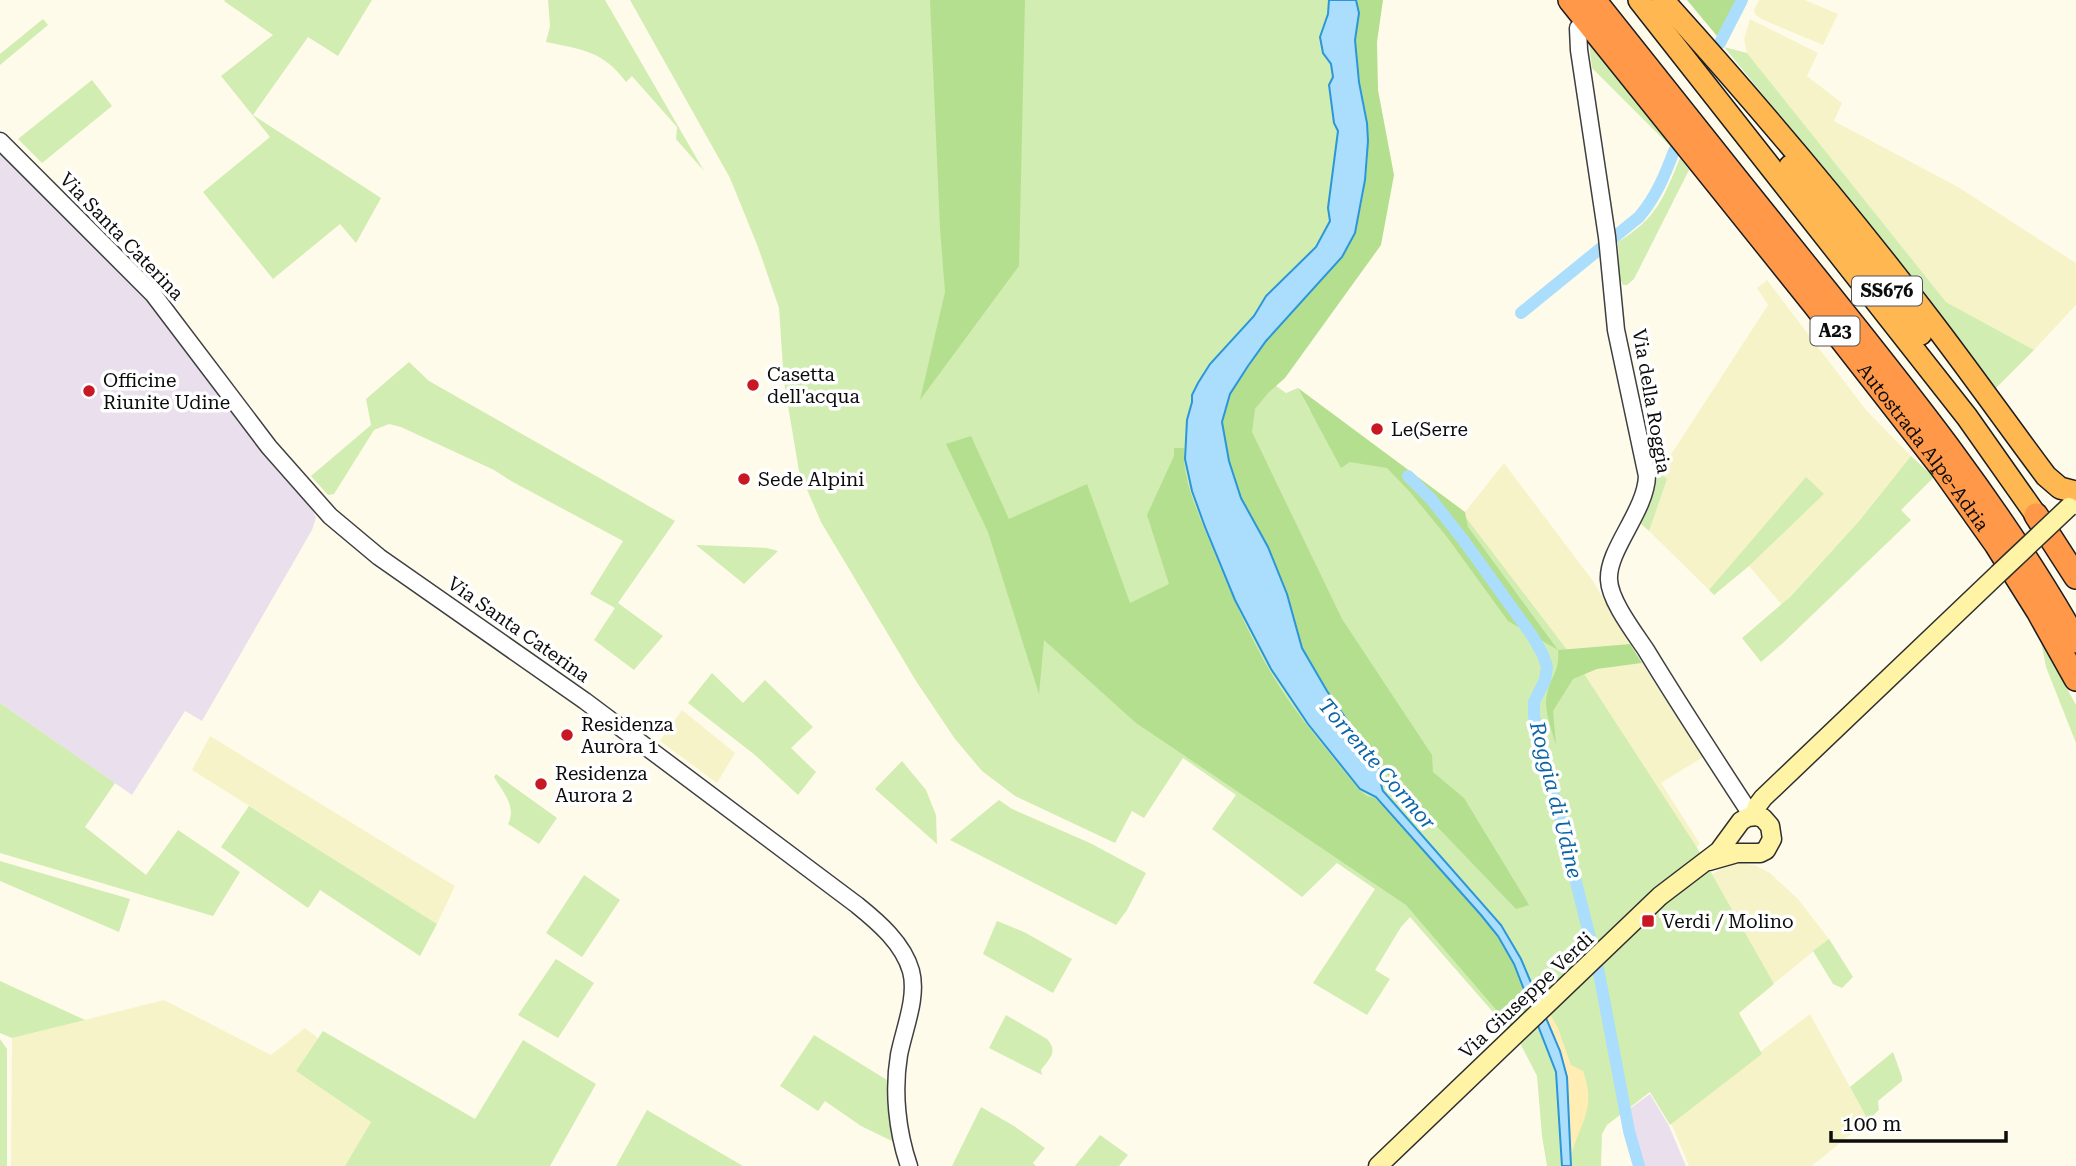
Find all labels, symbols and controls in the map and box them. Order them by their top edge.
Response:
street label: Via Santa Caterina [55,168,189,305]
road number: SS676 [1852,276,1922,306]
road number: A23 [1811,316,1860,346]
street label: Via della Roggia [1627,327,1676,476]
street label: Autostrada Alpe-Adria [1853,359,1994,536]
place label: Casetta dell'acqua [767,363,860,408]
place label: Officine Riunite Udine [103,369,230,414]
marker: Casetta dell'acqua [745,377,761,393]
marker: Officine Riunite Udine [81,383,97,399]
place label: Le(Serre [1391,418,1468,441]
marker: Le(Serre [1369,421,1385,437]
place label: Sede Alpini [758,468,864,491]
marker: Sede Alpini [736,471,752,487]
street label: Via Santa Caterina [443,572,595,688]
water label: Torrente Cormor [1314,694,1441,835]
place label: Residenza Aurora 1 [581,713,674,758]
water label: Roggia di Udine [1525,718,1587,881]
marker: Residenza Aurora 1 [559,727,575,743]
place label: Residenza Aurora 2 [555,762,648,807]
marker: Residenza Aurora 2 [533,776,549,792]
place label: Verdi / Molino [1662,910,1794,933]
marker: Verdi / Molino [1640,913,1656,929]
street label: Via Giuseppe Verdi [1454,927,1598,1063]
scale bar [1831,1100,2006,1144]
text: 100 m [1842,1112,1902,1136]

